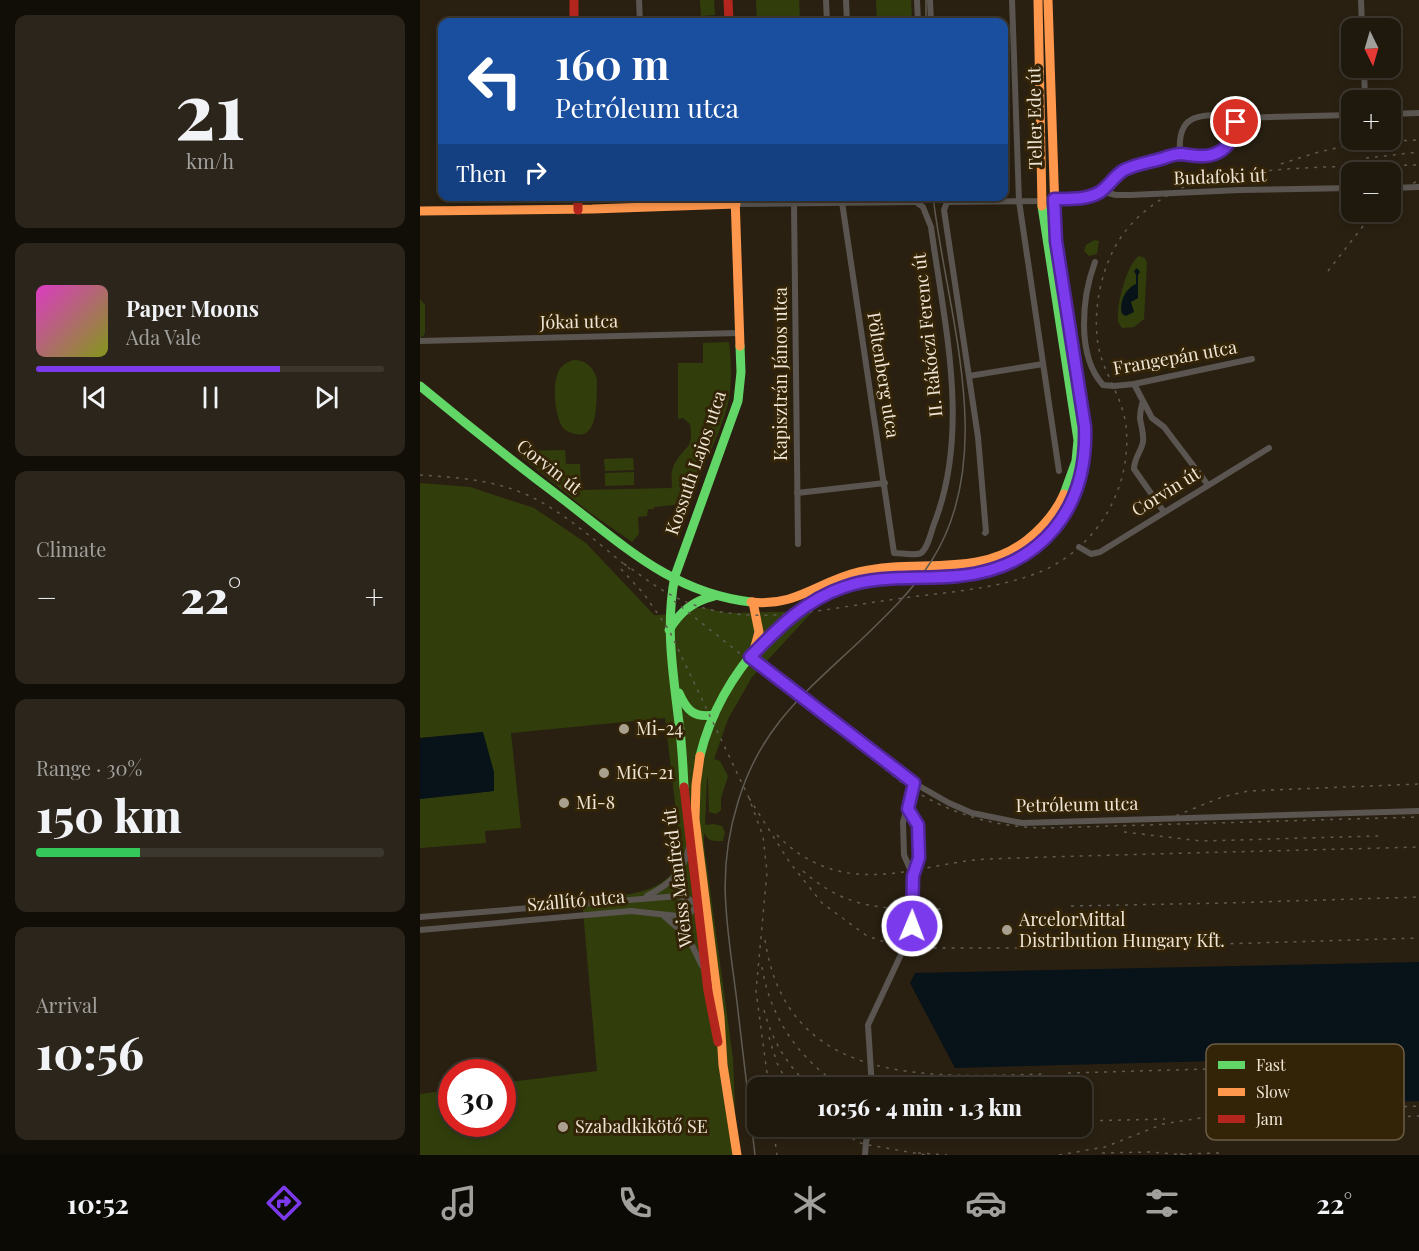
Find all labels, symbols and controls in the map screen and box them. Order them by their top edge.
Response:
north arrow [1341,18,1401,78]
map controls [1341,18,1401,222]
text: 160 m [555,35,670,91]
icon: left [456,42,534,120]
text: 21 [175,56,245,160]
street label: Teller Ede út [1021,66,1047,170]
text: Petróleum utca [555,89,739,125]
button: + [1341,90,1401,150]
pin [1210,96,1261,147]
icon: arrive [1219,105,1252,138]
text: km/h [186,147,234,174]
icon: right [519,156,552,189]
text: Then [456,158,507,188]
street label: Budafoki út [1173,162,1267,190]
button: − [1341,162,1401,222]
street label: II. Rákóczi Ferenc út [906,251,948,418]
street label: Kapisztrán János utca [768,287,792,461]
text: Paper Moons [126,293,259,323]
street label: Jókai utca [539,308,618,334]
street label: Pöltenberg utca [862,310,906,440]
text: Ada Vale [126,323,201,350]
street label: Frangepán utca [1111,334,1239,380]
icon: previous [78,381,111,414]
icon: pause [194,381,227,414]
icon: next [310,381,343,414]
street label: Kossuth Lajos utca [659,387,731,538]
street label: Corvin út [512,433,588,500]
street label: Corvin út [1127,460,1205,522]
text: Climate [36,535,106,562]
text: 22° [181,565,241,625]
text: − [36,574,57,618]
text: + [365,574,384,618]
place label: Mi-24 [636,716,683,740]
marker: Mi-24 [617,722,631,736]
text: Range · 30% [36,754,142,781]
place label: MiG-21 [616,760,674,784]
marker: MiG-21 [597,766,611,780]
text: 150 km [36,784,182,844]
place label: Mi-8 [576,790,615,814]
street label: Petróleum utca [1015,791,1139,817]
marker: Mi-8 [557,796,571,810]
street label: Weiss Manfréd út [657,807,698,950]
street label: Szállító utca [526,884,626,916]
position arrow [880,894,944,958]
place label: ArcelorMittal Distribution Hungary Kft. [1018,907,1225,952]
marker: ArcelorMittal Distribution Hungary Kft. [1000,923,1014,937]
text: Arrival [36,991,98,1018]
text: 10:56 [36,1021,144,1081]
legend [1206,1044,1404,1140]
text: Fast [1256,1054,1286,1075]
speed limit sign: 30 [438,1059,516,1137]
text: Slow [1256,1081,1291,1102]
text: 10:56 · 4 min · 1.3 km [817,1092,1022,1122]
text: Jam [1255,1108,1283,1129]
place label: Szabadkikötő SE [575,1114,708,1138]
marker: Szabadkikötő SE [556,1120,570,1134]
icon: directions [263,1182,305,1224]
icon: music [438,1182,480,1224]
icon: phone [614,1182,656,1224]
icon: climate [789,1182,831,1224]
icon: car [965,1182,1007,1224]
icon: filters [1141,1182,1183,1224]
text: 10:52 [67,1185,129,1221]
text: 22° [1316,1185,1352,1221]

